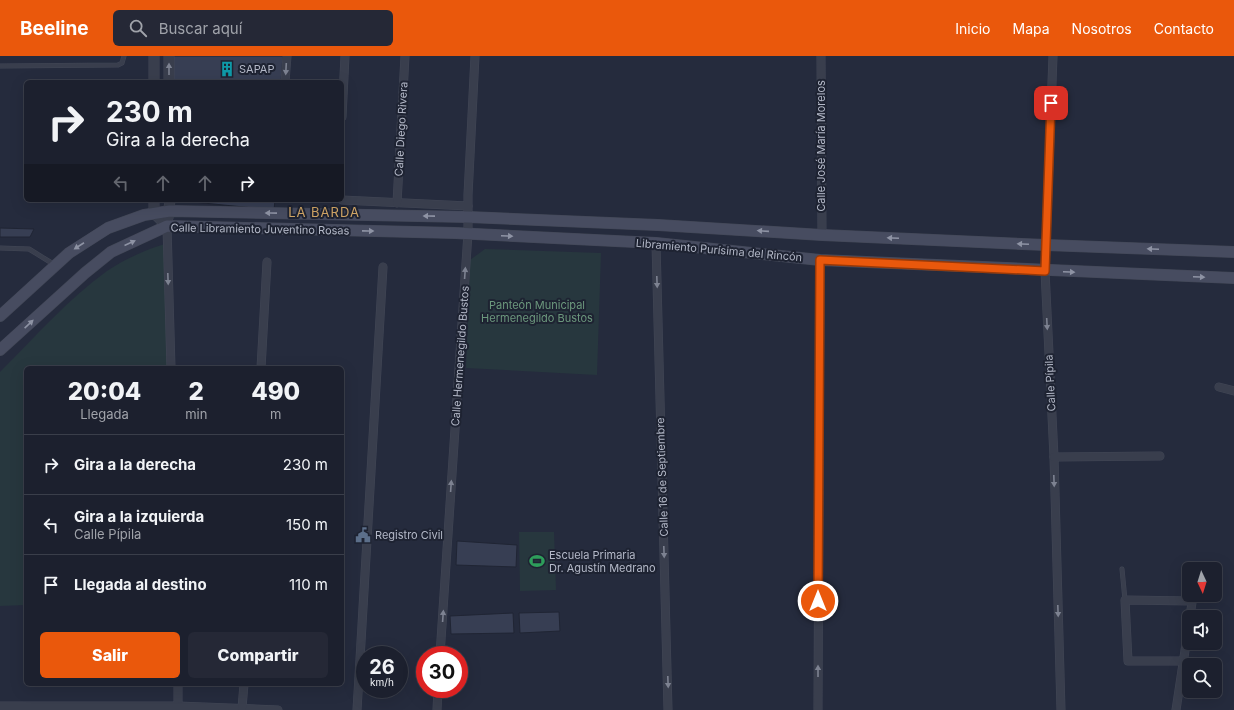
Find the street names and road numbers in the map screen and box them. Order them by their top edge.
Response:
street label: Calle José María Morelos [814,80,828,212]
street label: Calle Diego Rivera [392,81,410,177]
street label: Calle Libramiento Juventino Rosas [170,220,350,238]
street label: Libramiento Purísima del Rincón [635,236,803,264]
street label: Calle Hermenegildo Bustos [448,285,472,427]
street label: Calle Pípila [1042,354,1058,412]
street label: Calle 16 de Septiembre [653,417,671,537]

